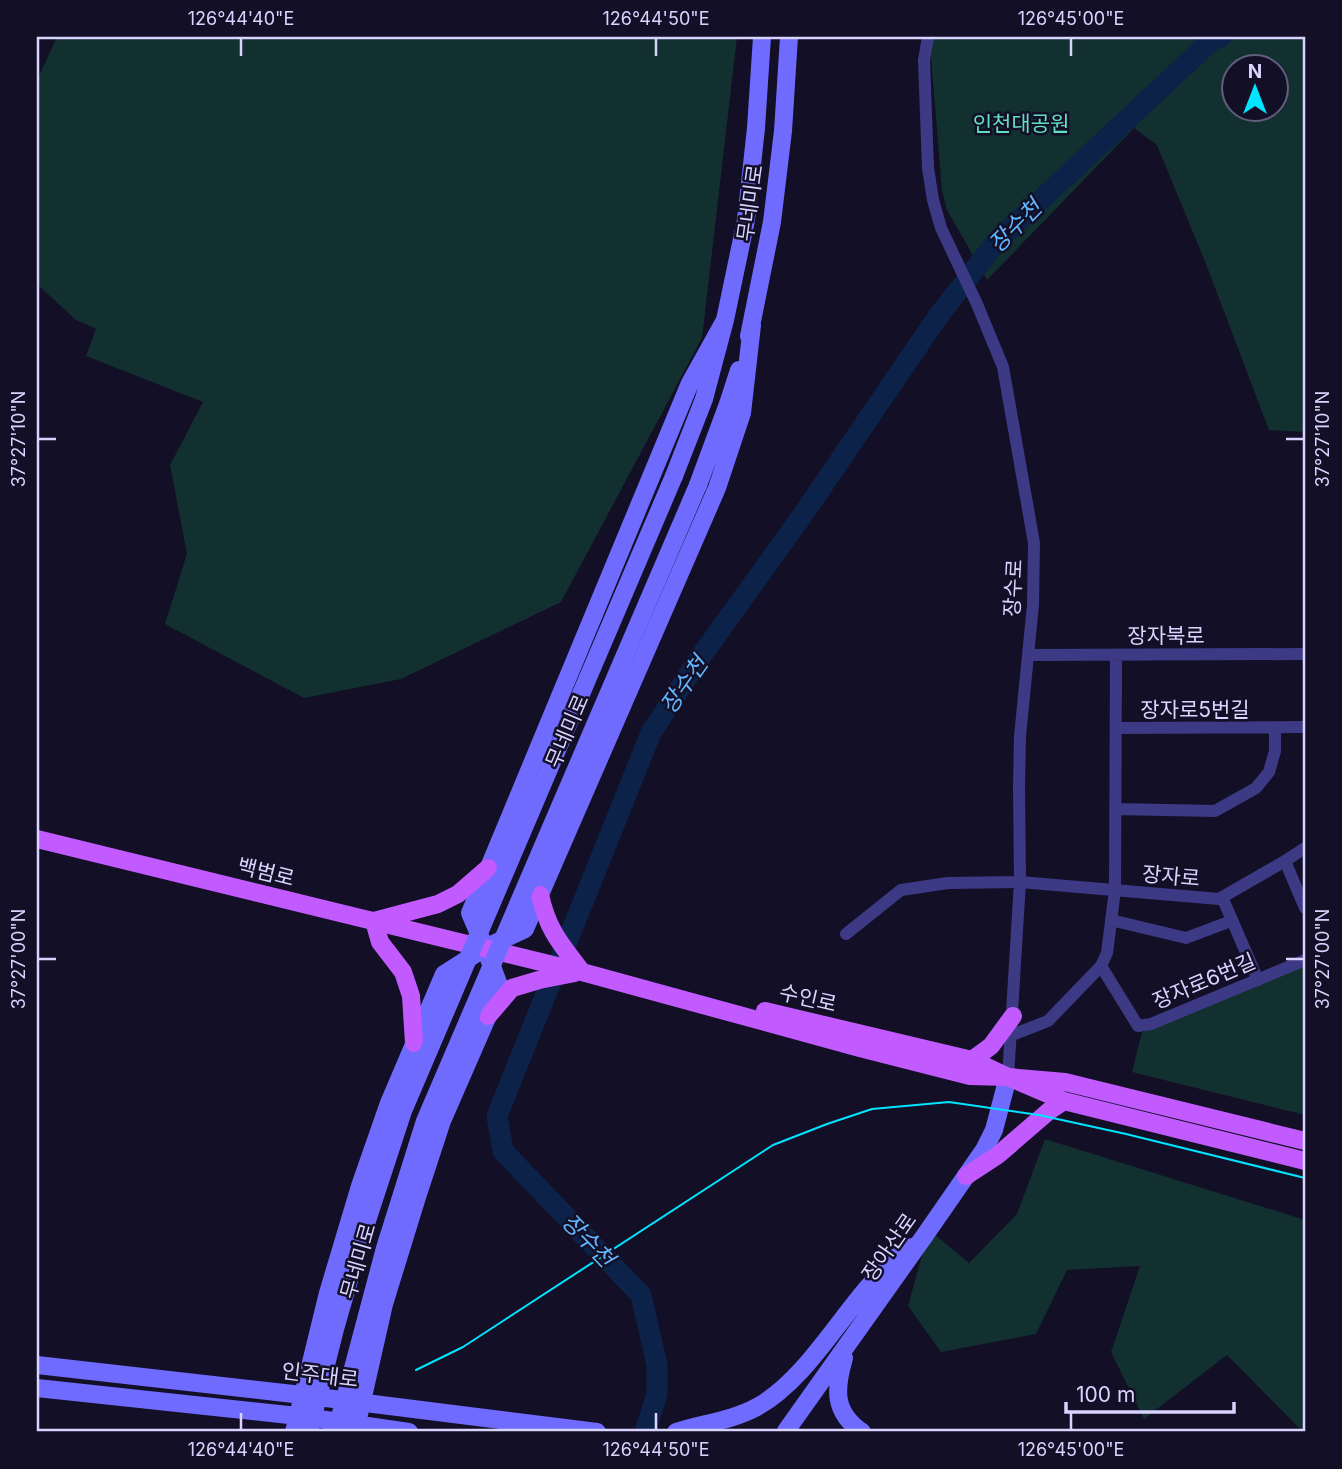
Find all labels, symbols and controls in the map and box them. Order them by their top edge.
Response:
text: 126°44'40"E [188,8,294,29]
text: 126°44'50"E [603,8,710,29]
text: 126°45'00"E [1018,8,1124,29]
north arrow [1220,52,1290,122]
text: N [1248,60,1262,83]
park label: 인천대공원 [973,111,1069,136]
street label: 무네미로 [732,163,768,243]
water label: 장수천 [983,192,1049,258]
text: 37°27'10"N [8,391,29,487]
text: 37°27'10"N [1312,391,1333,487]
street label: 장수로 [999,558,1027,618]
street label: 장자북로 [1127,623,1205,648]
water label: 장수천 [654,649,715,719]
street label: 무네미로 [540,691,594,771]
street label: 장자로5번길 [1140,697,1250,722]
street label: 백범로 [235,853,297,891]
street label: 장자로 [1141,861,1201,891]
text: 37°27'00"N [8,909,29,1009]
text: 37°27'00"N [1312,909,1333,1009]
street label: 장자로6번길 [1149,948,1259,1014]
street label: 수인로 [777,979,839,1017]
water label: 장수천 [556,1207,622,1275]
street label: 장아산로 [857,1208,921,1286]
street label: 무네미로 [335,1220,381,1302]
street label: 인주대로 [280,1358,360,1392]
scale bar [1066,1371,1234,1415]
text: 100 m [1076,1382,1135,1407]
text: 126°44'40"E [188,1439,294,1460]
text: 126°44'50"E [603,1439,710,1460]
text: 126°45'00"E [1018,1439,1124,1460]

